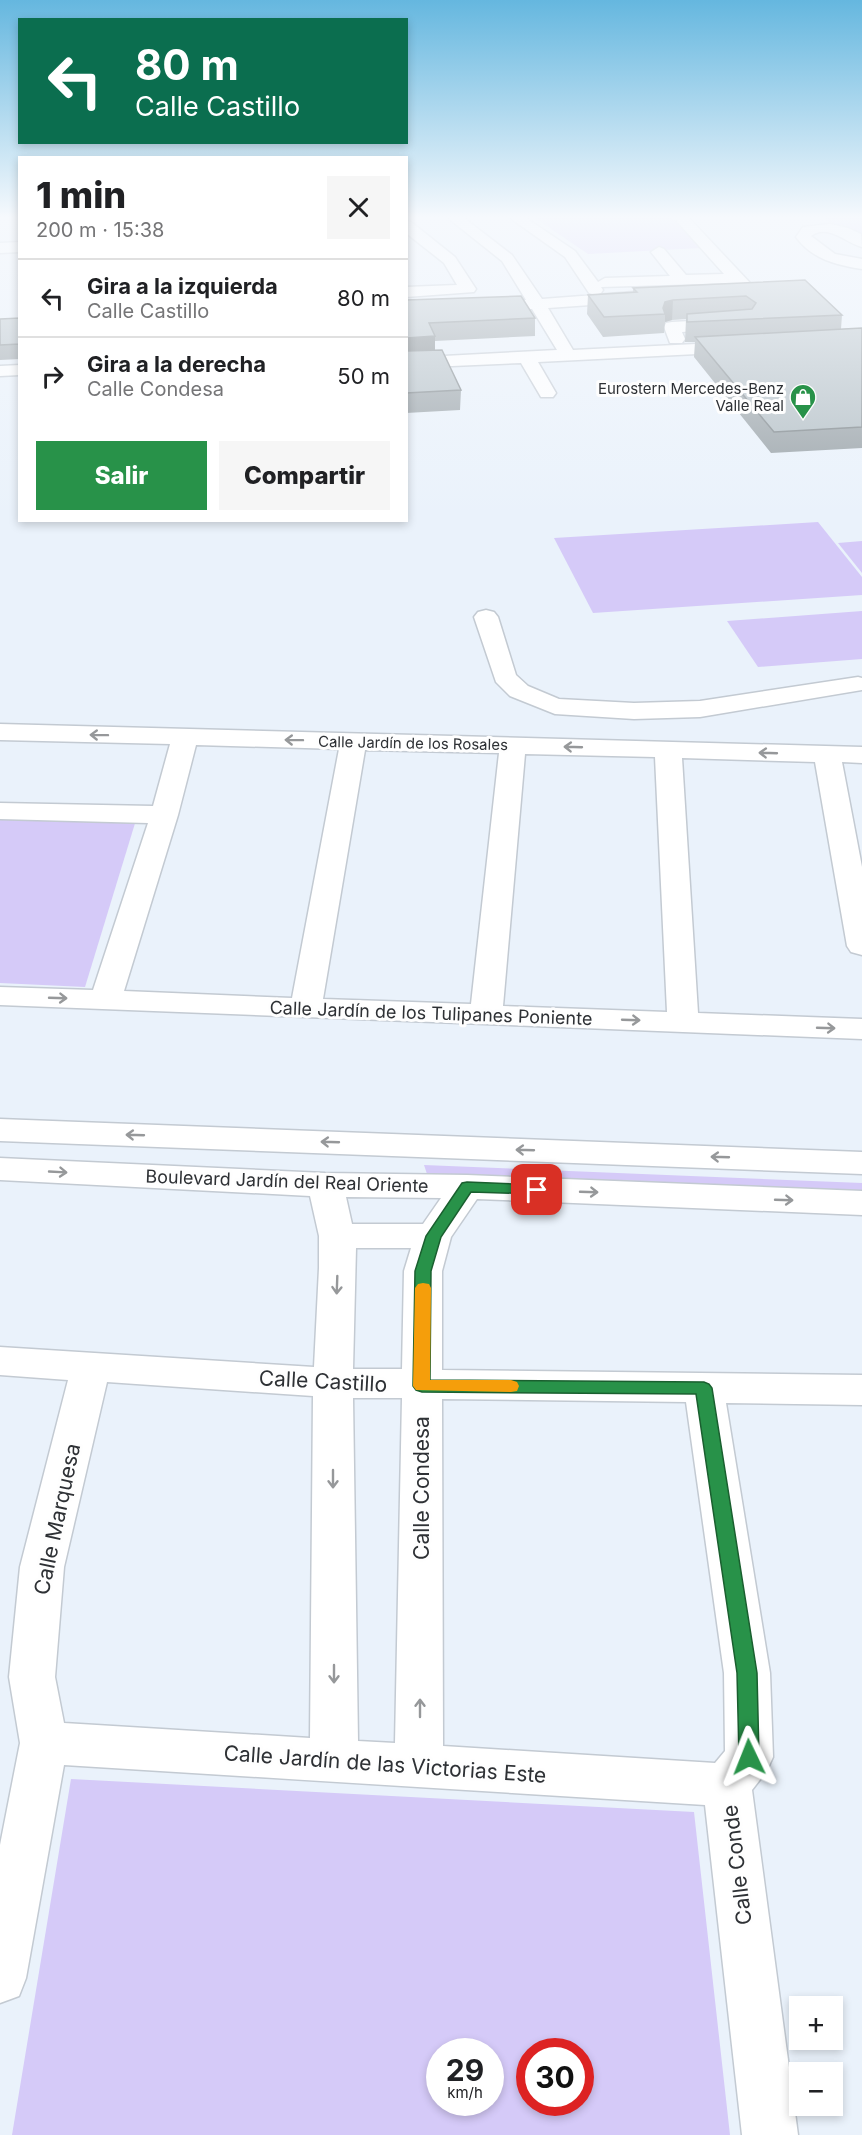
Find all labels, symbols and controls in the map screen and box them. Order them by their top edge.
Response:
text: 80 m [135,39,239,90]
icon: left [36,42,114,120]
text: Calle Castillo [135,90,300,123]
text: 1 min [36,173,126,217]
button: close [327,176,390,239]
text: 200 m · 15:38 [36,218,164,242]
text: Gira a la izquierda [87,273,278,299]
icon: left [36,282,69,315]
text: 80 m [337,285,390,311]
text: Calle Castillo [87,299,209,323]
text: Gira a la derecha [87,351,266,377]
icon: right [36,360,69,393]
text: 50 m [337,363,390,389]
text: Calle Condesa [87,377,224,401]
place label: Eurostern Mercedes-Benz Valle Real [598,379,784,415]
shop icon: Eurostern Mercedes-Benz Valle Real [788,382,818,420]
button: Salir [36,441,207,510]
button: Compartir [219,441,390,510]
one-way arrow [90,729,110,741]
street label: Calle Jardín de los Rosales [318,732,508,754]
one-way arrow [285,734,305,746]
one-way arrow [564,741,584,753]
one-way arrow [759,747,779,758]
one-way arrow [48,993,68,1004]
street label: Calle Jardín de los Tulipanes Poniente [269,997,593,1029]
one-way arrow [621,1015,641,1026]
one-way arrow [815,1022,835,1033]
one-way arrow [126,1129,146,1140]
one-way arrow [320,1137,340,1148]
one-way arrow [515,1144,535,1155]
one-way arrow [710,1152,730,1163]
pin [511,1164,562,1215]
street label: Boulevard Jardín del Real Oriente [145,1166,429,1196]
one-way arrow [48,1167,68,1178]
icon: arrive [520,1173,553,1206]
one-way arrow [579,1186,598,1197]
one-way arrow [773,1194,793,1205]
one-way arrow [332,1274,343,1294]
street label: Calle Castillo [258,1365,388,1397]
street label: Calle Condesa [409,1416,434,1560]
street label: Calle Marquesa [29,1441,85,1597]
one-way arrow [327,1469,339,1489]
one-way arrow [328,1664,340,1684]
one-way arrow [414,1698,426,1718]
position arrow [717,1725,781,1789]
street label: Calle Jardín de las Victorias Este [223,1740,547,1788]
street label: Calle Conde [717,1803,757,1927]
map controls [789,1996,843,2116]
button: + [789,1996,843,2050]
speed limit sign: 30 [516,2038,594,2116]
text: 29 [446,2052,484,2088]
button: − [789,2062,843,2116]
text: km/h [447,2083,483,2102]

